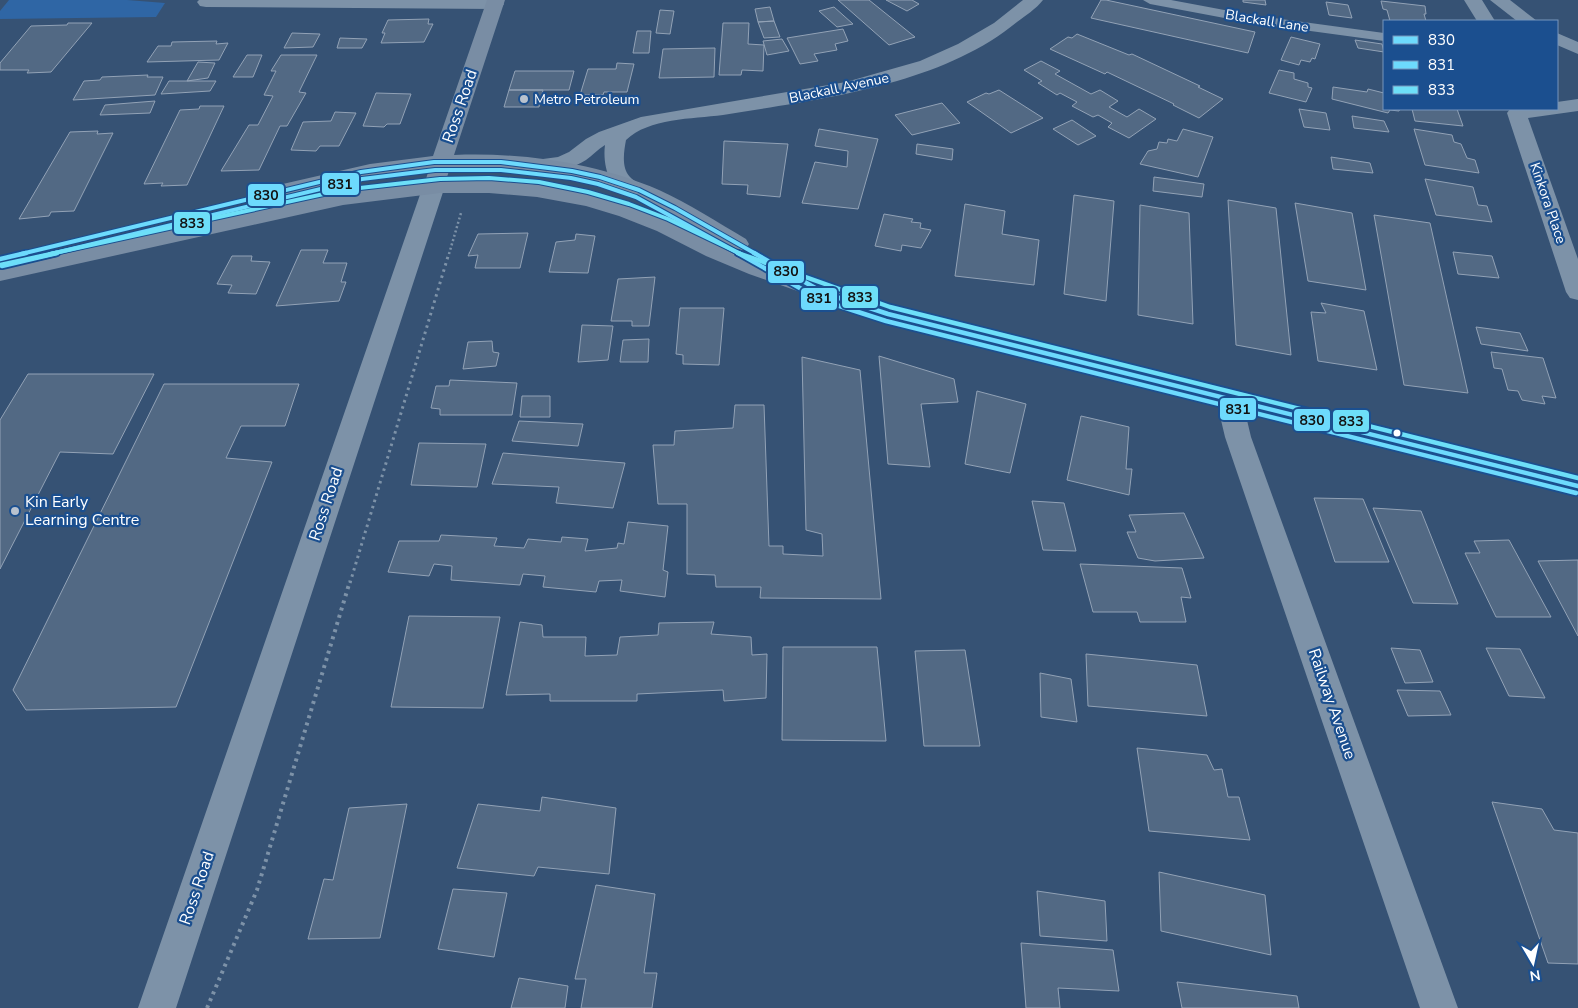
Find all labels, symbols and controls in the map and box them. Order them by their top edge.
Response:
street label: Blackall Lane [1224,5,1310,37]
legend [1383,20,1558,110]
text: 830 [1428,30,1455,50]
text: 831 [1428,55,1455,75]
street label: Ross Road [437,66,483,146]
street label: Blackall Avenue [787,68,891,108]
text: 833 [1428,80,1455,100]
place label: Metro Petroleum [534,90,640,109]
marker: Metro Petroleum [518,93,530,105]
street label: Kinkora Place [1525,160,1571,246]
line badge: 831 [321,172,360,196]
text: 831 [327,175,353,194]
line badge: 830 [247,183,285,207]
text: 830 [253,186,279,205]
line badge: 833 [173,211,211,235]
text: 833 [179,214,205,233]
line badge: 830 [767,260,805,284]
text: 830 [773,262,799,281]
line badge: 833 [841,285,879,309]
line badge: 831 [800,287,838,311]
text: 833 [847,288,873,307]
text: 831 [806,289,832,308]
line badge: 831 [1219,397,1257,421]
text: 831 [1225,400,1251,419]
line badge: 830 [1293,408,1331,432]
line badge: 833 [1332,409,1370,433]
text: 830 [1299,411,1325,430]
text: 833 [1338,412,1364,431]
unlabelled marker [1392,428,1402,438]
street label: Ross Road [304,464,348,544]
place label: Kin Early Learning Centre [25,491,139,531]
marker: Kin Early Learning Centre [9,505,21,517]
street label: Railway Avenue [1303,646,1361,762]
street label: Ross Road [174,848,220,928]
north arrow [1508,938,1558,988]
text: N [1528,965,1542,986]

